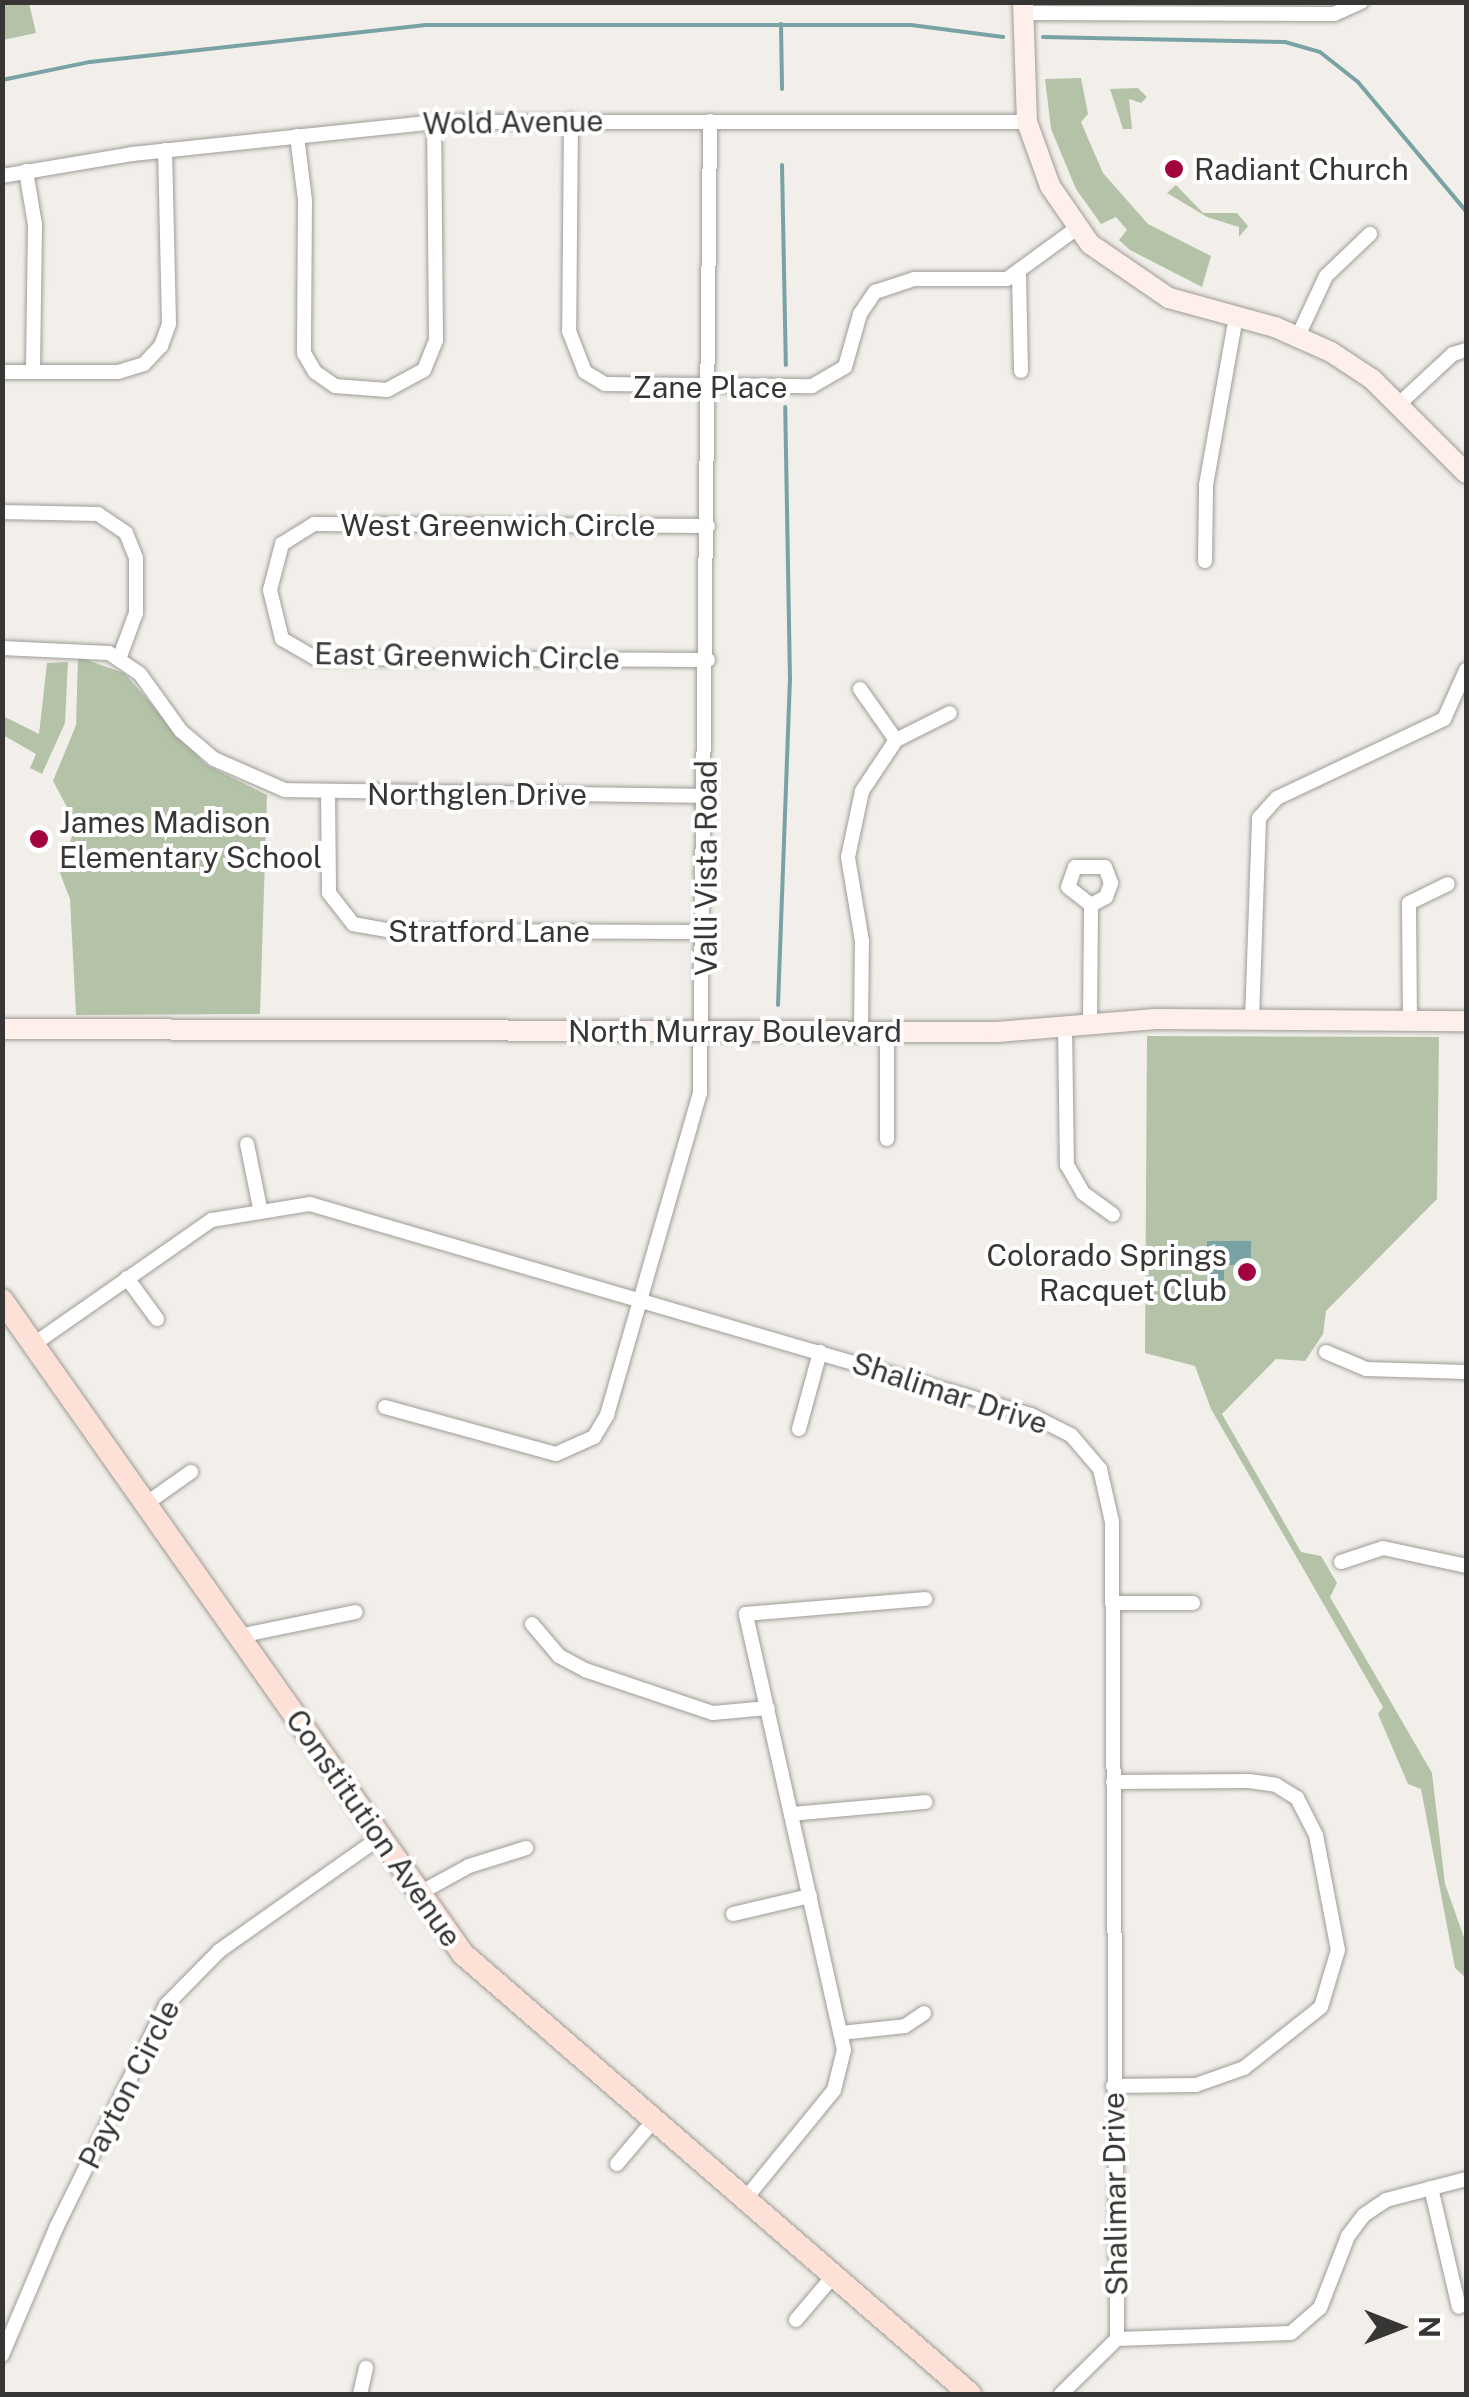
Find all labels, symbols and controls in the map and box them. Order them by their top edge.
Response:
street label: Wold Avenue [422,102,604,142]
place label: Radiant Church [1194,151,1409,187]
marker: Radiant Church [1163,158,1185,180]
street label: Zane Place [632,369,788,405]
street label: West Greenwich Circle [341,507,655,543]
street label: East Greenwich Circle [314,635,620,677]
street label: Valli Vista Road [688,760,724,976]
street label: Northglen Drive [367,776,587,812]
place label: James Madison Elementary School [59,804,322,874]
marker: James Madison Elementary School [28,828,50,850]
street label: Stratford Lane [388,913,590,949]
street label: North Murray Boulevard [568,1013,902,1049]
place label: Colorado Springs Racquet Club [986,1237,1227,1308]
marker: Colorado Springs Racquet Club [1236,1261,1258,1283]
street label: Shalimar Drive [848,1344,1052,1442]
street label: Constitution Avenue [279,1702,469,1954]
street label: Payton Circle [71,1993,187,2175]
street label: Shalimar Drive [1095,2092,1135,2296]
north arrow [1349,2277,1449,2377]
text: N [1413,2316,1446,2338]

